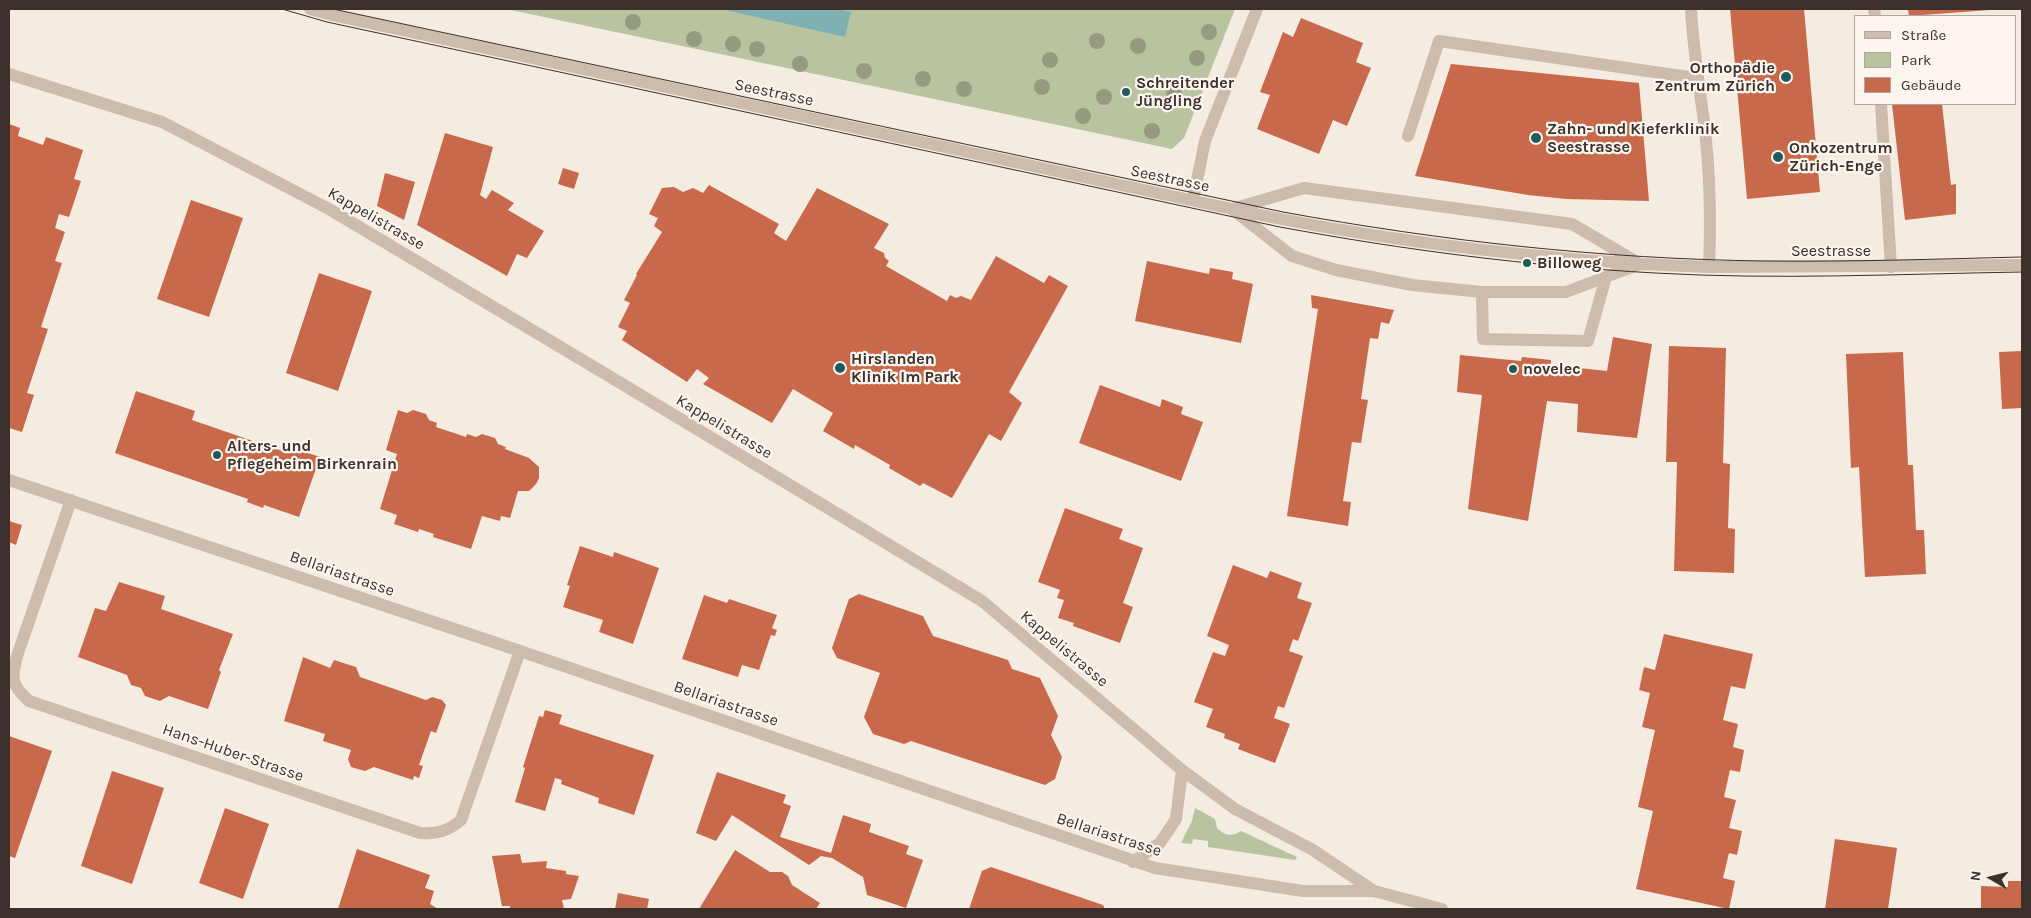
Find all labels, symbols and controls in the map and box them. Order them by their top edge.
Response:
legend [1854,15,2016,105]
text: Straße [1901,26,1946,44]
text: Park [1901,51,1931,69]
place label: Orthopädie Zentrum Zürich [1655,58,1775,96]
marker: Orthopädie Zentrum Zürich [1779,70,1793,84]
place label: Schreitender Jüngling [1136,73,1234,111]
street label: Seestrasse [733,75,815,111]
text: Gebäude [1901,76,1961,94]
marker: Schreitender Jüngling [1120,86,1132,98]
place label: Zahn- und Kieferklinik Seestrasse [1547,119,1719,157]
marker: Zahn- und Kieferklinik Seestrasse [1529,131,1543,145]
place label: Onkozentrum Zürich-Enge [1789,138,1893,176]
marker: Onkozentrum Zürich-Enge [1771,150,1785,164]
street label: Seestrasse [1129,161,1211,197]
street label: Kappelistrasse [324,184,428,254]
street label: Seestrasse [1791,241,1871,261]
place label: Billoweg [1537,253,1601,273]
marker: Billoweg [1521,257,1533,269]
place label: Hirslanden Klinik Im Park [851,349,959,387]
place label: novelec [1523,359,1581,379]
marker: Hirslanden Klinik Im Park [833,361,847,375]
marker: novelec [1507,363,1519,375]
street label: Kappelistrasse [672,391,776,463]
place label: Alters- und Pflegeheim Birkenrain [227,436,397,474]
marker: Alters- und Pflegeheim Birkenrain [211,449,223,461]
street label: Bellariastrasse [287,547,397,601]
street label: Kappelistrasse [1016,607,1112,691]
street label: Bellariastrasse [671,677,781,731]
street label: Hans-Huber-Strasse [160,720,306,786]
street label: Bellariastrasse [1054,809,1164,861]
north arrow [1966,853,2016,903]
text: N [1967,870,1985,882]

